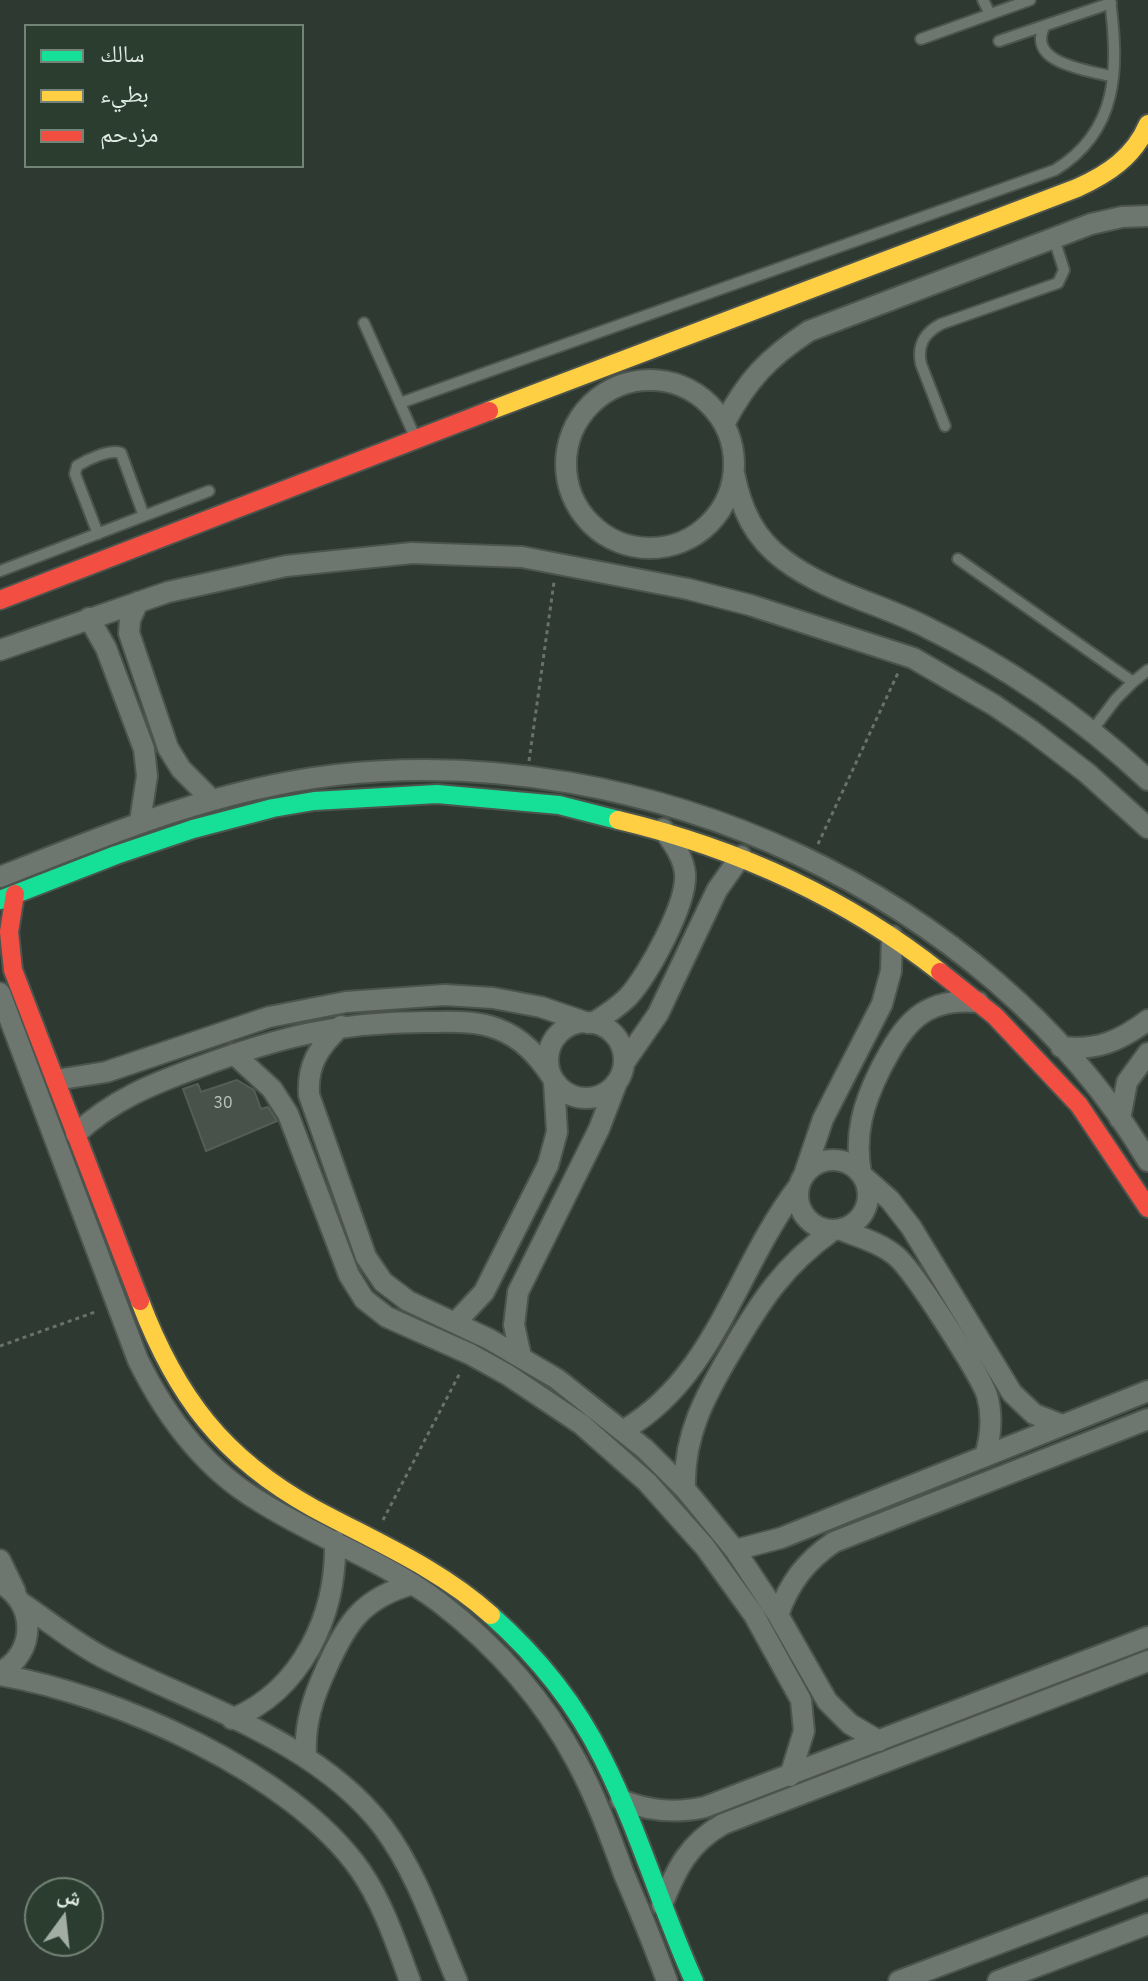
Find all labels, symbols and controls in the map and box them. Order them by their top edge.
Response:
legend [24,24,304,168]
text: سالك [100,37,145,69]
text: بطيء [100,77,149,109]
text: مزدحم [100,117,159,149]
house number: 30 [213,1093,233,1113]
north arrow [24,1877,104,1957]
text: ش [55,1878,85,1912]

